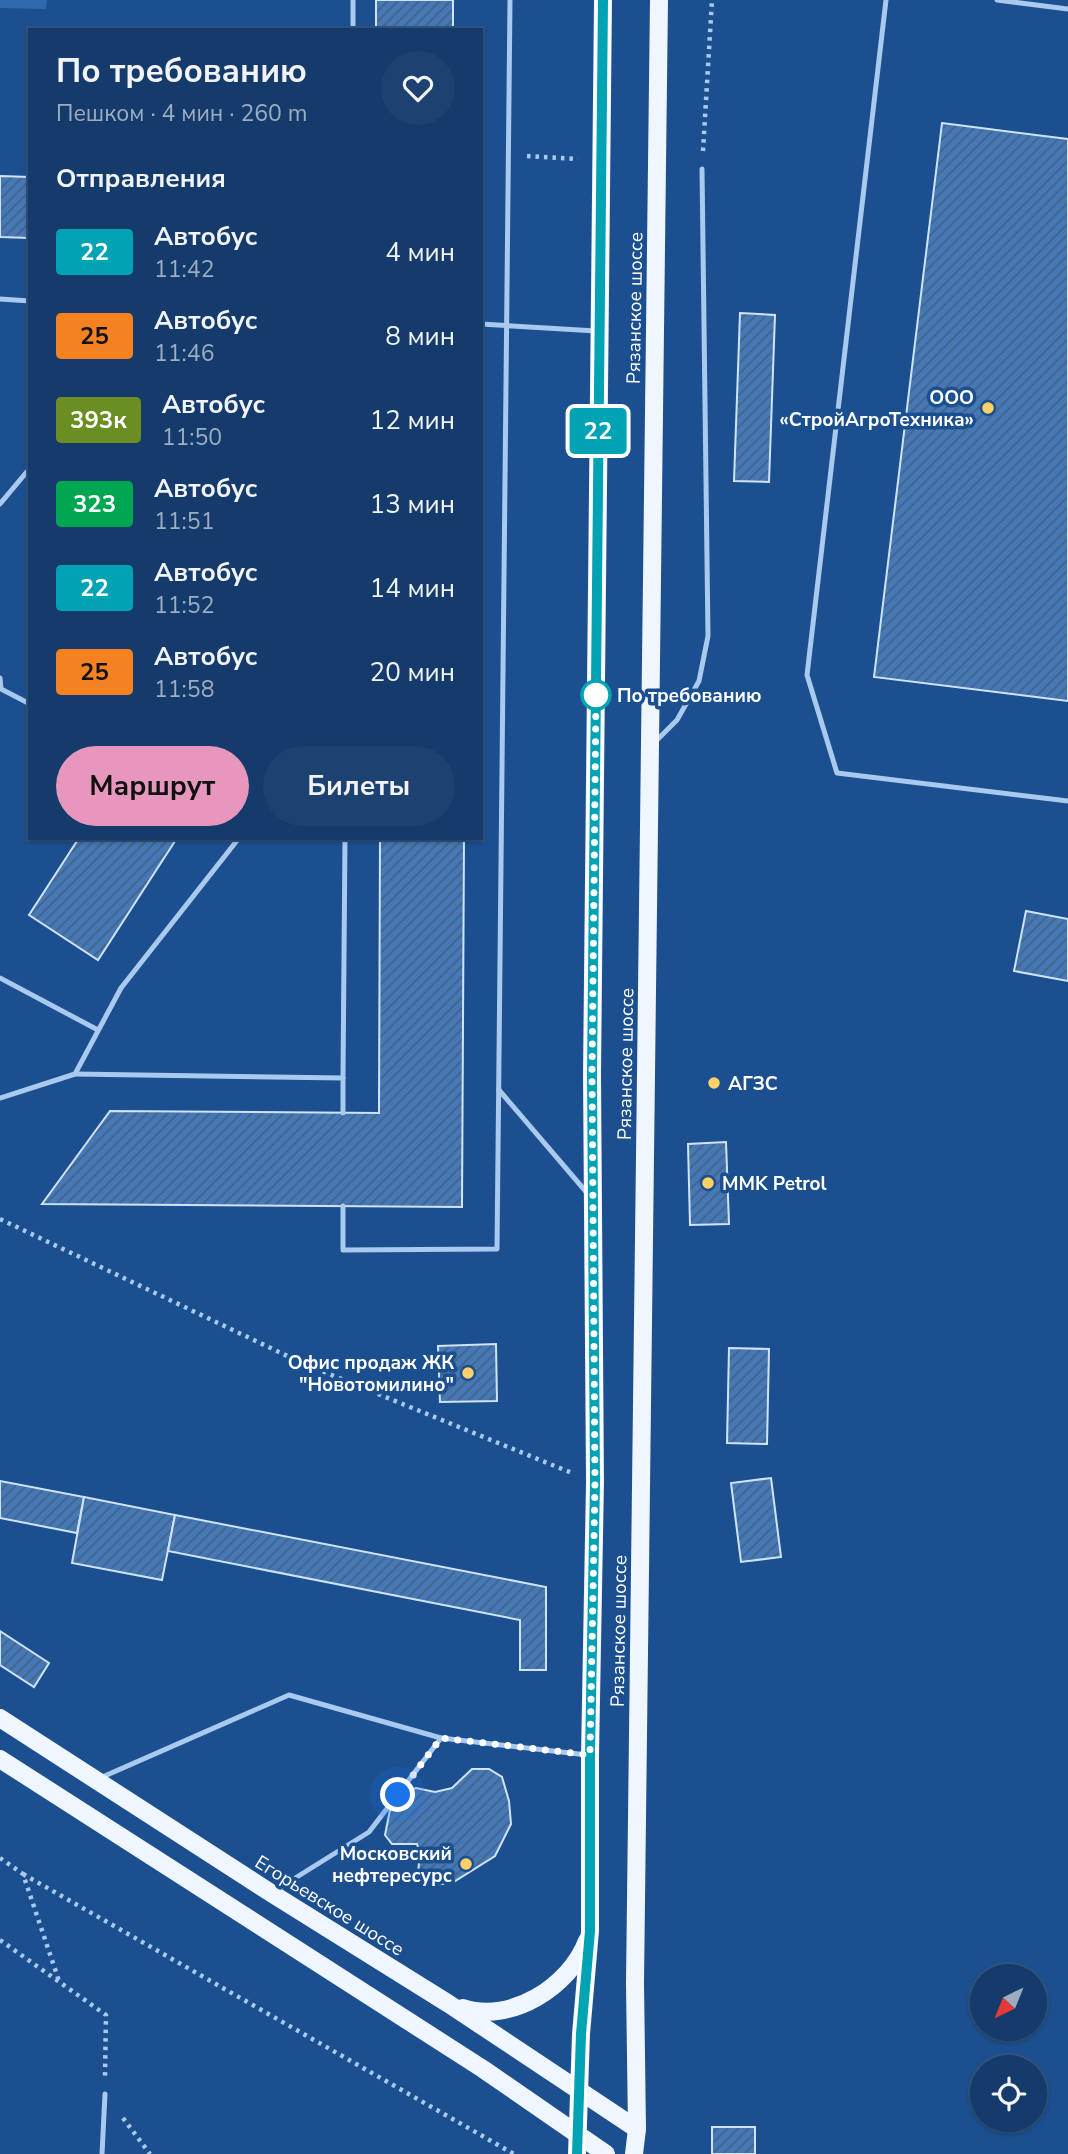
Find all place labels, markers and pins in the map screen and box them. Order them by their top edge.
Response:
place label: ООО «СтройАгроТехника» [779,385,974,433]
marker: ООО «СтройАгроТехника» [980,400,996,416]
marker: По требованию [581,680,611,710]
place label: По требованию [617,683,762,709]
place label: АГЗС [728,1071,778,1097]
marker: АГЗС [706,1075,722,1091]
place label: MMK Petrol [722,1171,827,1197]
marker: MMK Petrol [700,1175,716,1191]
place label: Офис продаж ЖК "Новотомилино" [288,1350,454,1398]
marker: Офис продаж ЖК "Новотомилино" [460,1365,476,1381]
place label: Московский нефтересурс [332,1841,452,1889]
marker: Московский нефтересурс [458,1856,474,1872]

